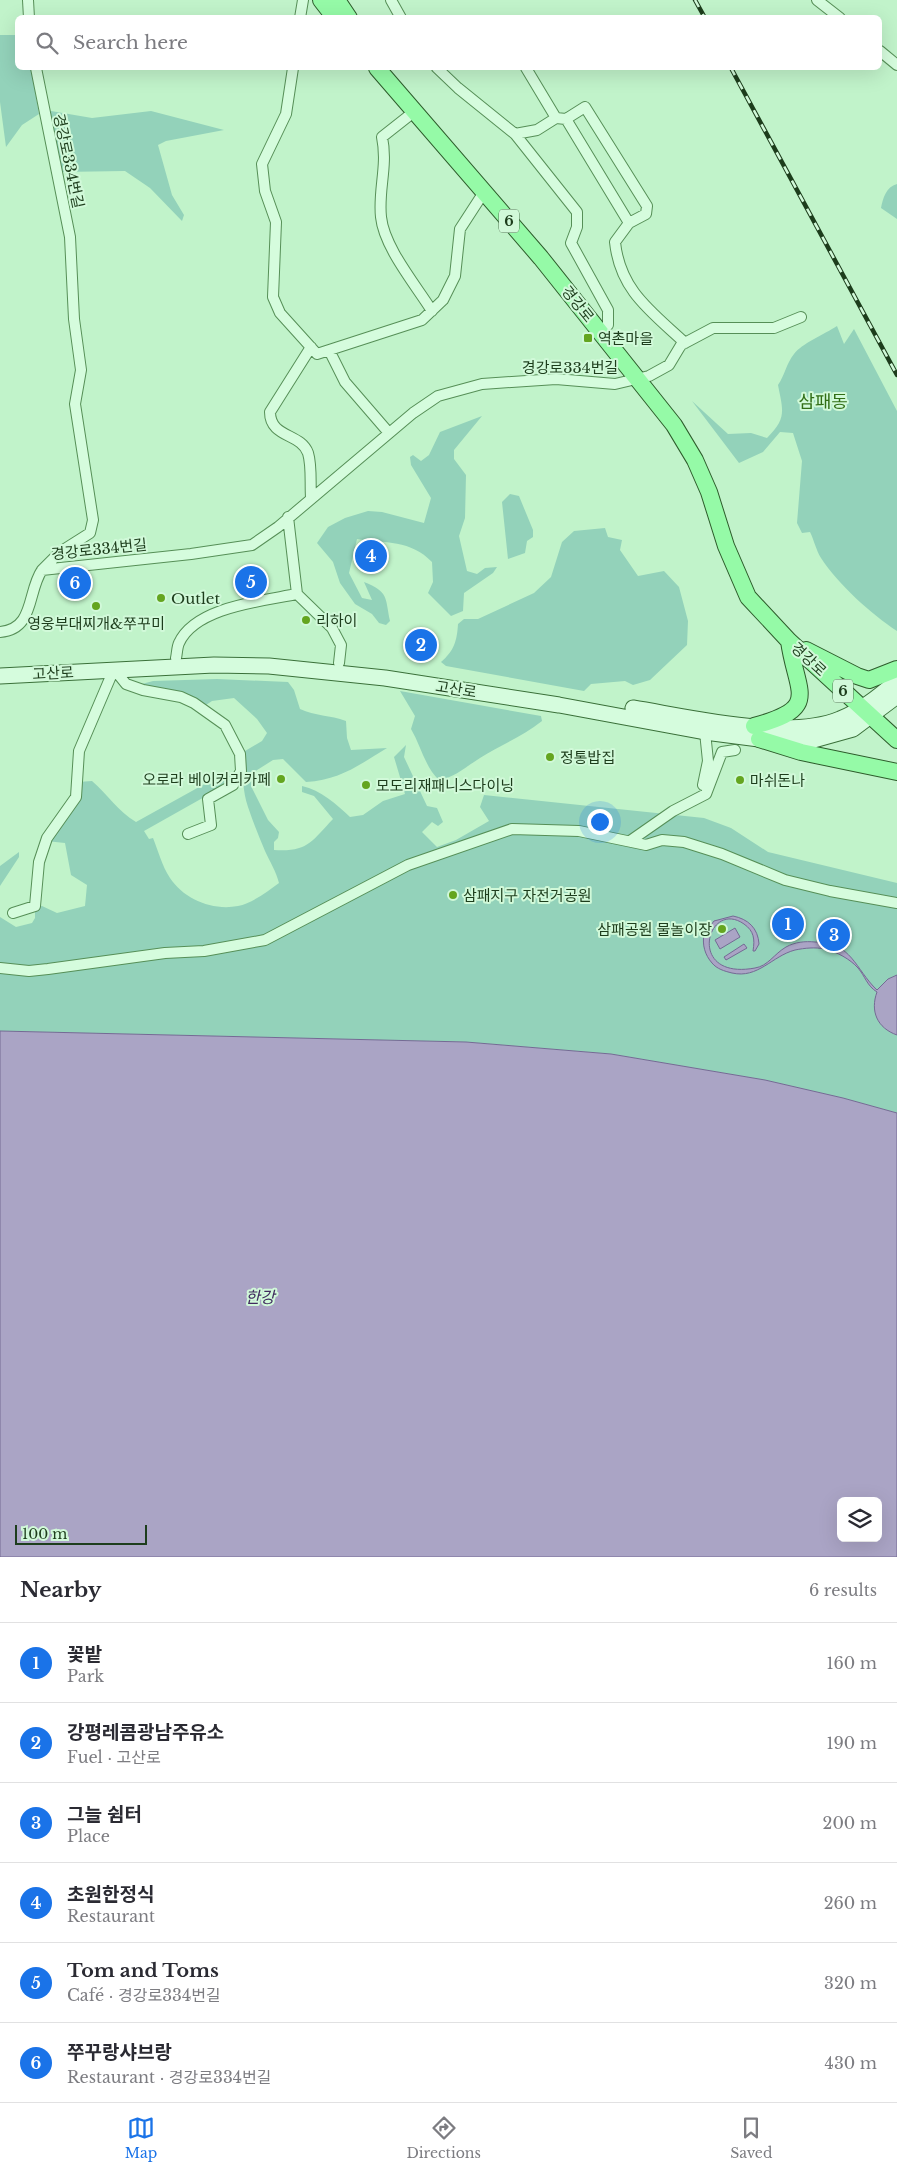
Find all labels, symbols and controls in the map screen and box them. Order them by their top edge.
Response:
search box [15,15,882,70]
icon: search [33,29,61,57]
text: Search here [73,31,188,54]
street label: 경강로334번길 [50,112,88,210]
road number: 6 [499,210,519,232]
street label: 경강로 [558,282,598,326]
place label: 역촌마을 [598,329,653,348]
marker: 역촌마을 [582,332,594,344]
street label: 경강로334번길 [522,358,618,377]
district label: 삼패동 [798,391,848,413]
street label: 경강로334번길 [50,535,148,563]
pin: 4 [355,537,387,575]
pin: 5 [235,563,267,601]
pin: 6 [59,564,91,602]
place label: Outlet [171,589,220,608]
marker: Outlet [155,592,167,604]
marker: 영웅부대찌개&쭈꾸미 [90,600,102,612]
place label: 리하이 [316,611,357,630]
place label: 영웅부대찌개&쭈꾸미 [27,614,165,633]
marker: 리하이 [300,614,312,626]
pin: 2 [405,626,437,664]
street label: 경강로 [787,638,831,680]
street label: 고산로 [32,662,74,684]
street label: 고산로 [434,676,478,702]
road number: 6 [833,679,853,702]
place label: 정통밥집 [560,748,615,767]
marker: 정통밥집 [544,751,556,763]
place label: 오로라 베이커리카페 [142,770,271,789]
place label: 마쉬돈나 [750,771,805,790]
marker: 오로라 베이커리카페 [275,773,287,785]
marker: 마쉬돈나 [734,774,746,786]
place label: 모도리재패니스다이닝 [376,776,514,795]
marker: 모도리재패니스다이닝 [360,779,372,791]
your location [587,809,613,835]
place label: 삼패지구 자전거공원 [463,886,592,905]
marker: 삼패지구 자전거공원 [447,889,459,901]
pin: 1 [772,905,804,943]
pin: 3 [818,916,850,954]
place label: 삼패공원 물놀이장 [597,920,712,939]
marker: 삼패공원 물놀이장 [716,923,728,935]
water label: 한강 [245,1287,277,1307]
map controls [837,1497,882,1542]
button: layers [837,1497,882,1542]
scale bar [15,1522,148,1545]
text: 100 m [22,1525,67,1543]
text: Nearby [20,1577,101,1603]
text: 6 results [809,1580,877,1600]
text: 꽃밭 [67,1643,102,1666]
text: 1 [33,1653,39,1673]
text: 160 m [826,1653,877,1673]
text: Park [67,1666,104,1686]
text: 강평레콤광남주유소 [67,1721,224,1744]
text: 2 [31,1733,41,1753]
text: 190 m [826,1733,877,1753]
text: Fuel · 고산로 [67,1747,161,1767]
text: 그늘 쉼터 [67,1803,142,1826]
text: 3 [31,1813,41,1833]
text: 200 m [823,1813,877,1833]
text: Place [67,1826,110,1846]
text: 초원한정식 [67,1883,154,1906]
text: 4 [31,1893,41,1913]
text: 260 m [824,1893,877,1913]
text: Restaurant [67,1906,155,1926]
text: Tom and Toms [67,1959,219,1982]
text: 5 [31,1973,41,1993]
text: 320 m [824,1973,877,1993]
text: Café · 경강로334번길 [67,1985,221,2005]
text: 쭈꾸랑샤브랑 [67,2041,172,2064]
text: 6 [31,2053,41,2073]
text: 430 m [825,2053,877,2073]
text: Restaurant · 경강로334번길 [67,2067,272,2087]
tab: Map [125,2114,157,2162]
tab: Directions [406,2114,481,2162]
tab: Saved [730,2114,772,2162]

